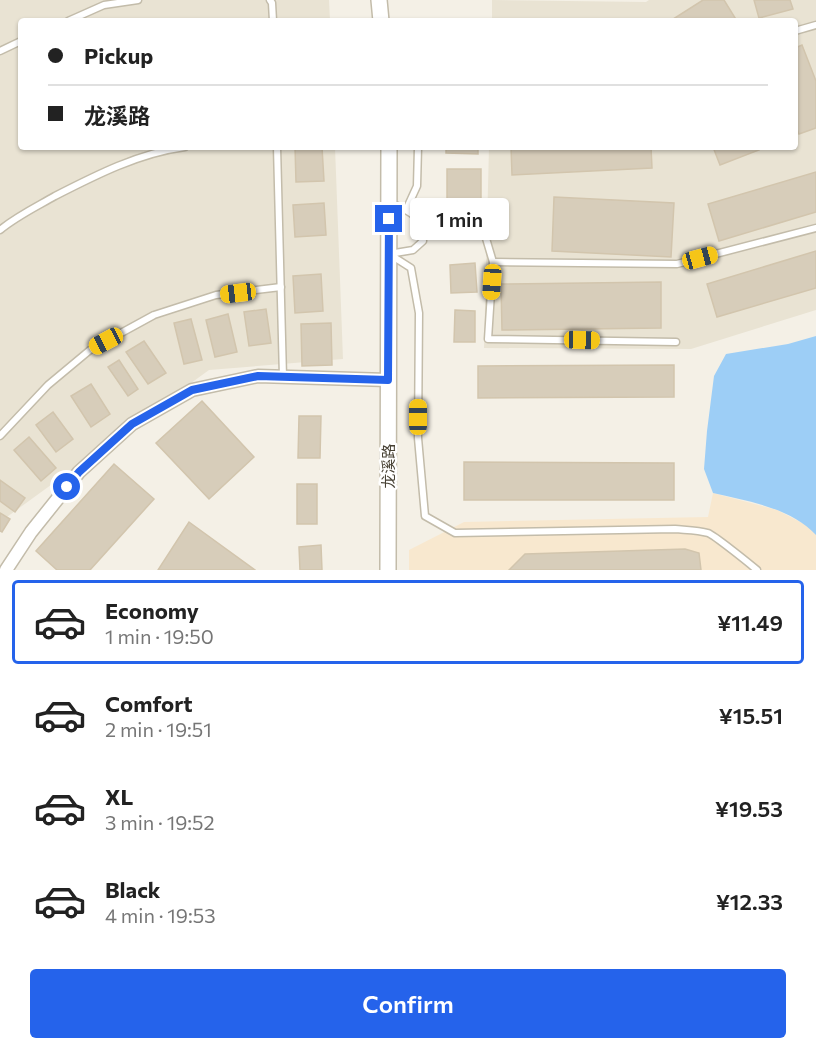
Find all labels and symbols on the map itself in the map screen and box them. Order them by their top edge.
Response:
callout: 1 min [410,198,509,240]
route end [375,205,402,232]
car [680,245,720,271]
car [482,263,502,301]
car [219,282,257,304]
car [86,325,126,357]
car [564,331,600,349]
car [409,399,427,435]
street label: 龙溪路 [379,443,397,489]
route start [53,473,80,500]

